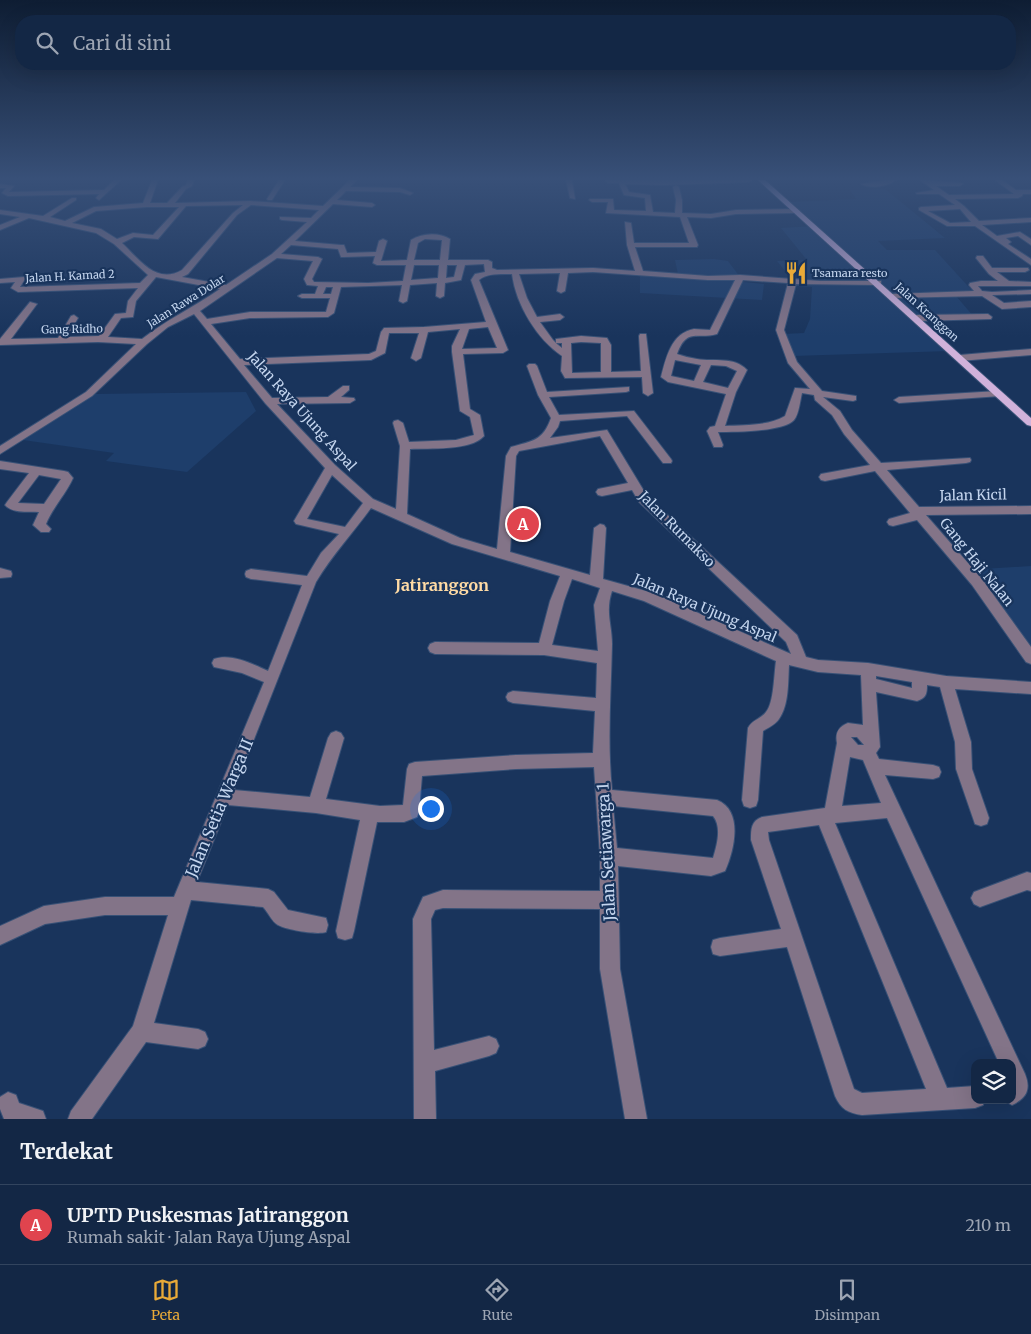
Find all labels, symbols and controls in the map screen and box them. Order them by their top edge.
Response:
search box [15,15,1016,70]
icon: search [33,29,61,57]
text: Cari di sini [73,31,171,55]
restaurant icon: Tsamara resto [783,260,809,286]
place label: Tsamara resto [812,266,888,280]
street label: Jalan H. Kamad 2 [24,267,115,285]
street label: Jalan Rawa Dolar [144,271,228,331]
street label: Jalan Kranggan [891,279,962,345]
street label: Gang Ridho [41,321,104,337]
street label: Jalan Raya Ujung Aspal [243,347,361,475]
street label: Jalan Kicil [938,485,1007,505]
street label: Jalan Rumakso [634,486,719,571]
pin: A [507,505,539,543]
street label: Gang Haji Nalan [936,514,1018,610]
street label: Jalan Raya Ujung Aspal [630,569,780,647]
district label: Jatiranggon [394,575,489,595]
street label: Jalan Setia Warga II [180,736,257,881]
street label: Jalan Setiawarga 1 [592,782,620,923]
your location [418,796,444,822]
map controls [971,1059,1016,1104]
button: layers [971,1059,1016,1104]
text: Terdekat [20,1138,113,1165]
text: UPTD Puskesmas Jatiranggon [67,1203,349,1227]
text: A [30,1215,42,1235]
text: 210 m [966,1215,1011,1235]
text: Rumah sakit · Jalan Raya Ujung Aspal [67,1227,350,1247]
tab: Peta [151,1276,180,1324]
tab: Rute [482,1276,513,1324]
tab: Disimpan [815,1276,880,1324]

